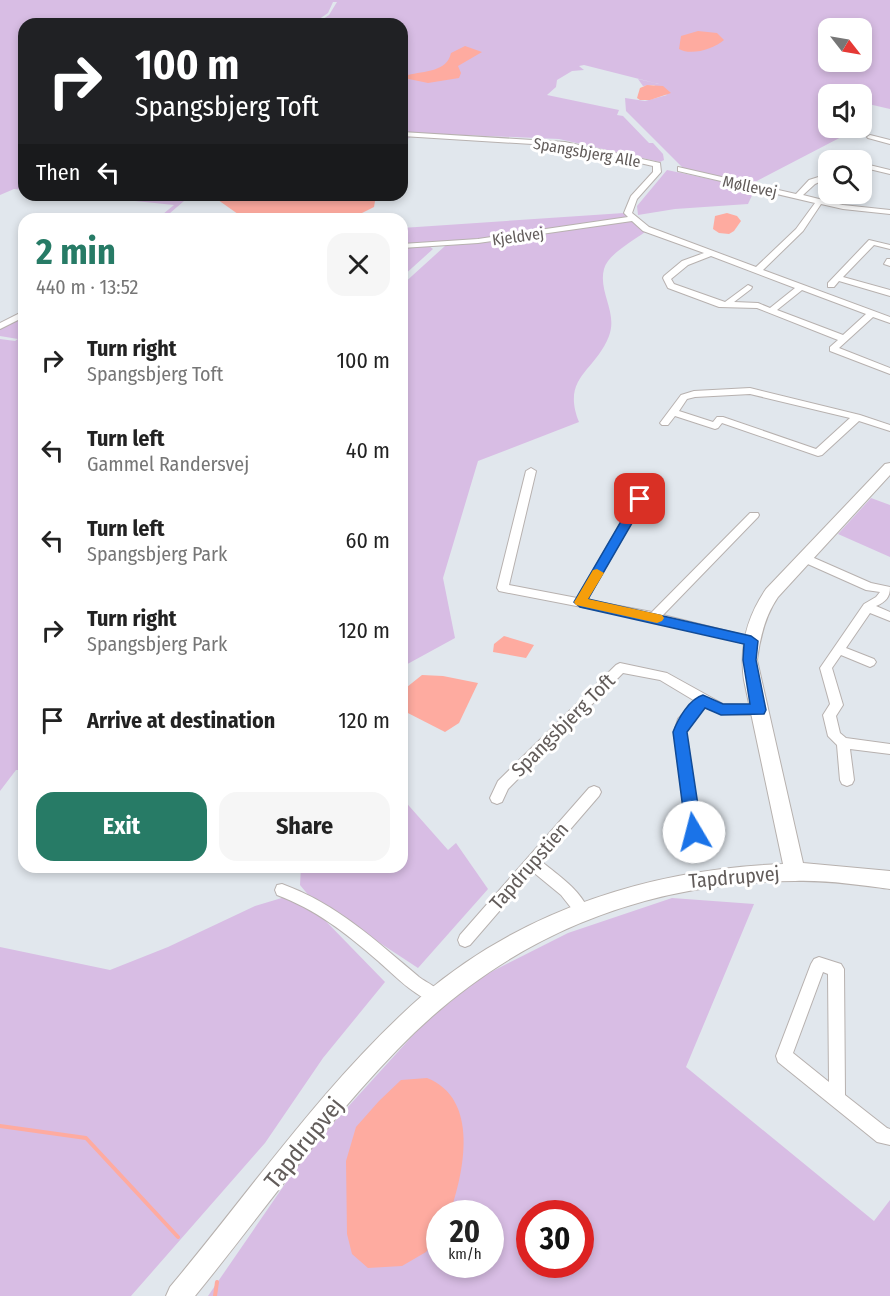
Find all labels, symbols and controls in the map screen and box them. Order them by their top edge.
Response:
north arrow [818,18,872,72]
map controls [818,18,872,204]
text: 100 m [135,40,239,90]
icon: right [36,42,114,120]
button: sound [818,84,872,138]
text: Spangsbjerg Toft [135,91,319,123]
street label: Spangsbjerg Alle [532,134,642,171]
button: search [818,150,872,204]
icon: left [92,156,125,189]
text: Then [36,159,80,186]
street label: Møllevej [721,171,779,201]
street label: Kjeldvej [491,223,545,250]
text: 2 min [36,230,116,274]
button: close [327,233,390,296]
text: 440 m · 13:52 [36,275,138,299]
text: Turn right [87,335,176,362]
icon: right [36,344,69,377]
text: 100 m [336,347,390,374]
text: Spangsbjerg Toft [87,362,223,386]
text: Turn left [87,425,165,452]
icon: left [36,434,69,467]
text: 40 m [346,437,390,464]
text: Gammel Randersvej [87,452,249,476]
pin [614,473,665,524]
icon: arrive [623,482,656,515]
text: Turn left [87,515,165,542]
icon: left [36,524,69,557]
text: 60 m [346,527,390,554]
text: Spangsbjerg Park [87,542,227,566]
text: Turn right [87,605,176,632]
icon: right [36,614,69,647]
text: 120 m [338,617,390,644]
text: Spangsbjerg Park [87,632,227,656]
street label: Spangsbjerg Toft [506,668,620,782]
icon: arrive [36,704,69,737]
text: Arrive at destination [87,707,275,734]
text: 120 m [338,707,390,734]
button: Exit [36,792,207,861]
button: Share [219,792,390,861]
position arrow [662,800,726,864]
street label: Tapdrupstien [485,817,573,915]
street label: Tapdrupvej [688,861,780,893]
street label: Tapdrupvej [259,1092,349,1194]
speed limit sign: 30 [516,1200,594,1278]
text: 20 [450,1214,480,1250]
text: km/h [448,1245,482,1263]

